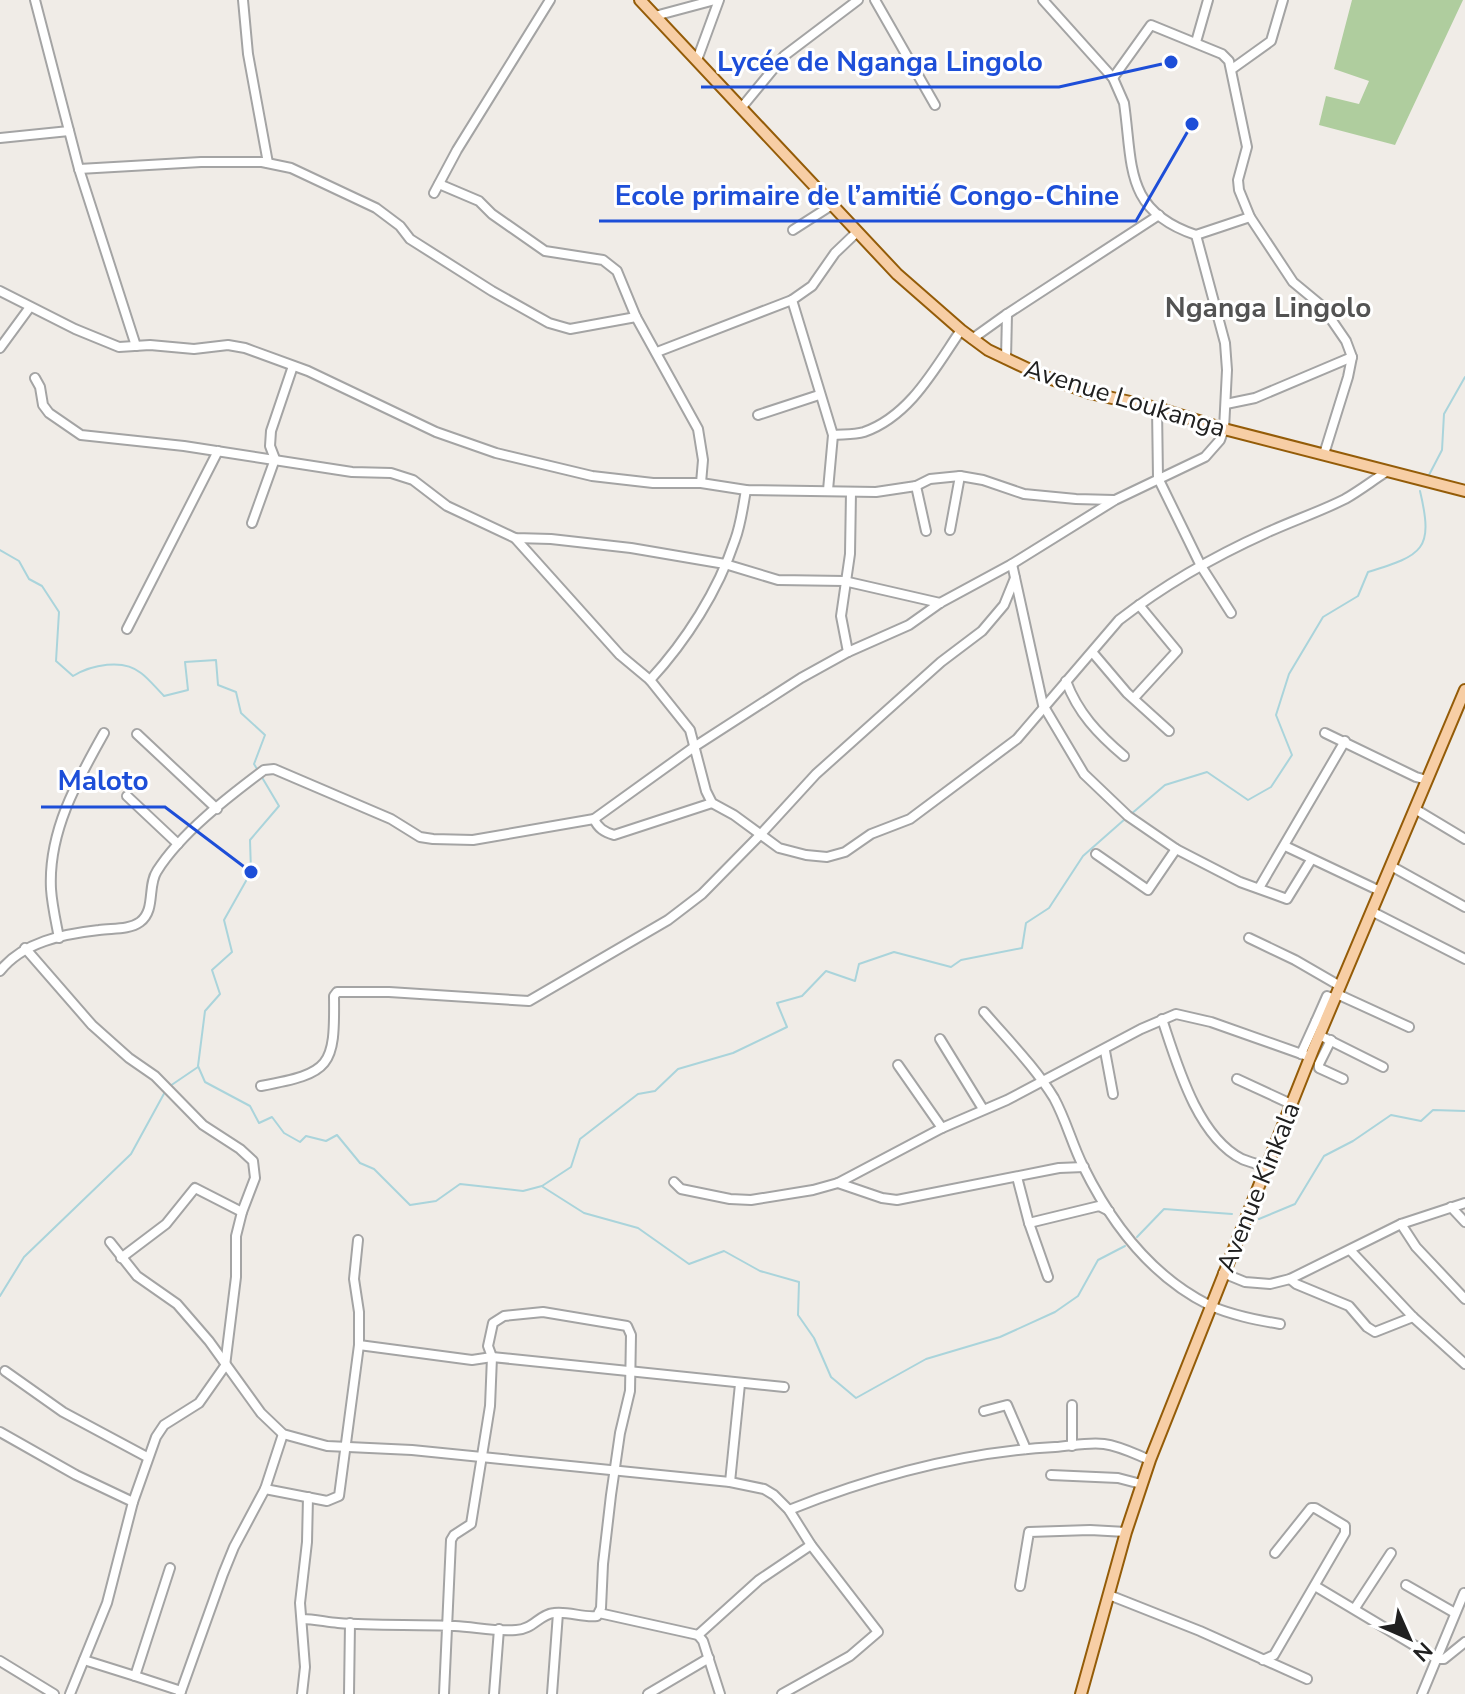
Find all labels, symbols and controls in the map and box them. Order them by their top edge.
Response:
callout: Lycée de Nganga Lingolo [701,35,1059,87]
text: Lycée de Nganga Lingolo [717,43,1043,81]
callout: Ecole primaire de l’amitié Congo-Chine [599,169,1136,221]
text: Ecole primaire de l’amitié Congo-Chine [615,177,1119,215]
district label: Nganga Lingolo [1165,289,1371,327]
street label: Avenue Loukanga [1020,351,1230,446]
callout: Maloto [41,755,165,807]
text: Maloto [57,762,149,800]
street label: Avenue Kinkala [1208,1097,1308,1277]
north arrow [1369,1598,1449,1678]
text: N [1406,1635,1439,1668]

